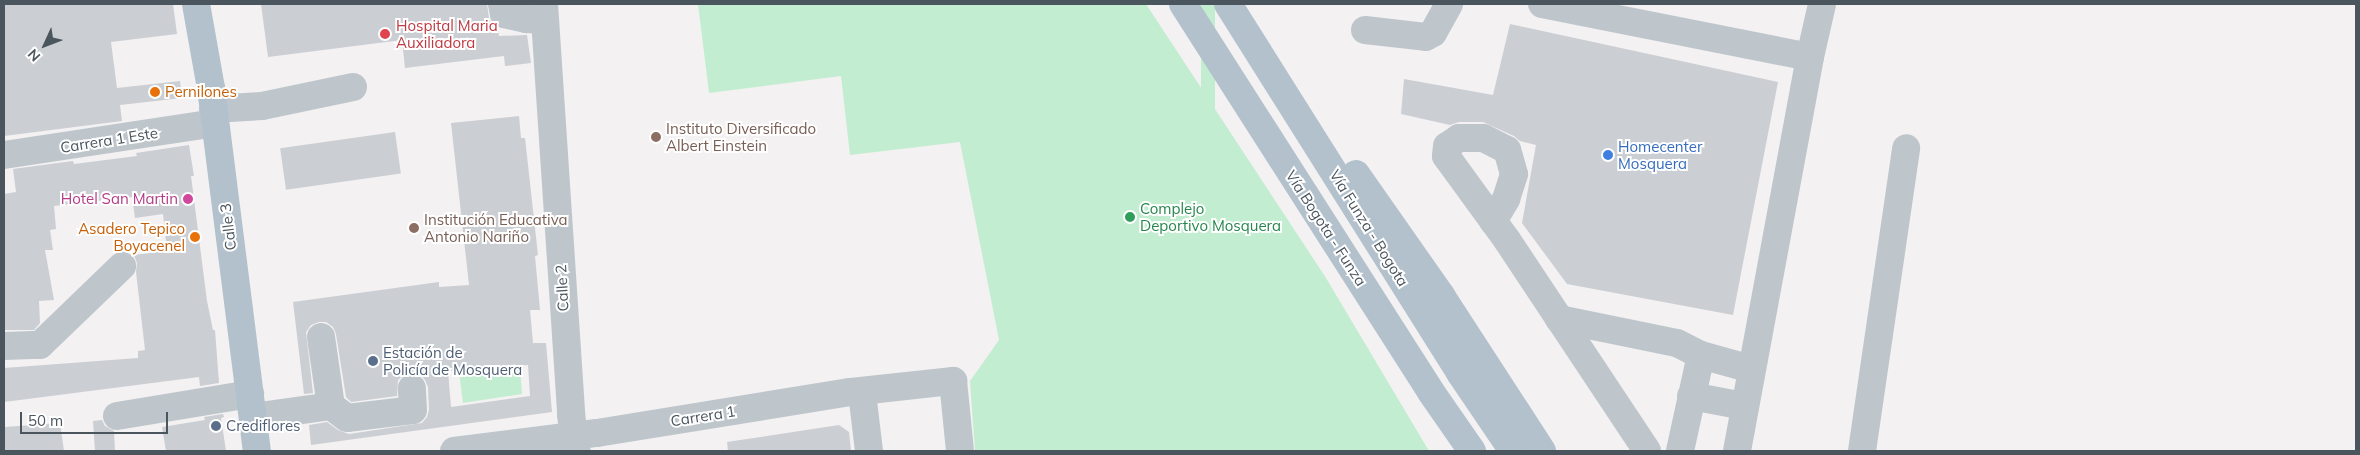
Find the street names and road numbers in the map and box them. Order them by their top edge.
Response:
street label: Carrera 1 Este [59,123,159,157]
street label: Vía Funza - Bogota [1326,166,1412,290]
street label: Vía Bogota - Funza [1282,167,1370,289]
street label: Calle 3 [216,202,240,252]
street label: Calle 2 [552,264,572,312]
street label: Carrera 1 [669,402,737,430]

